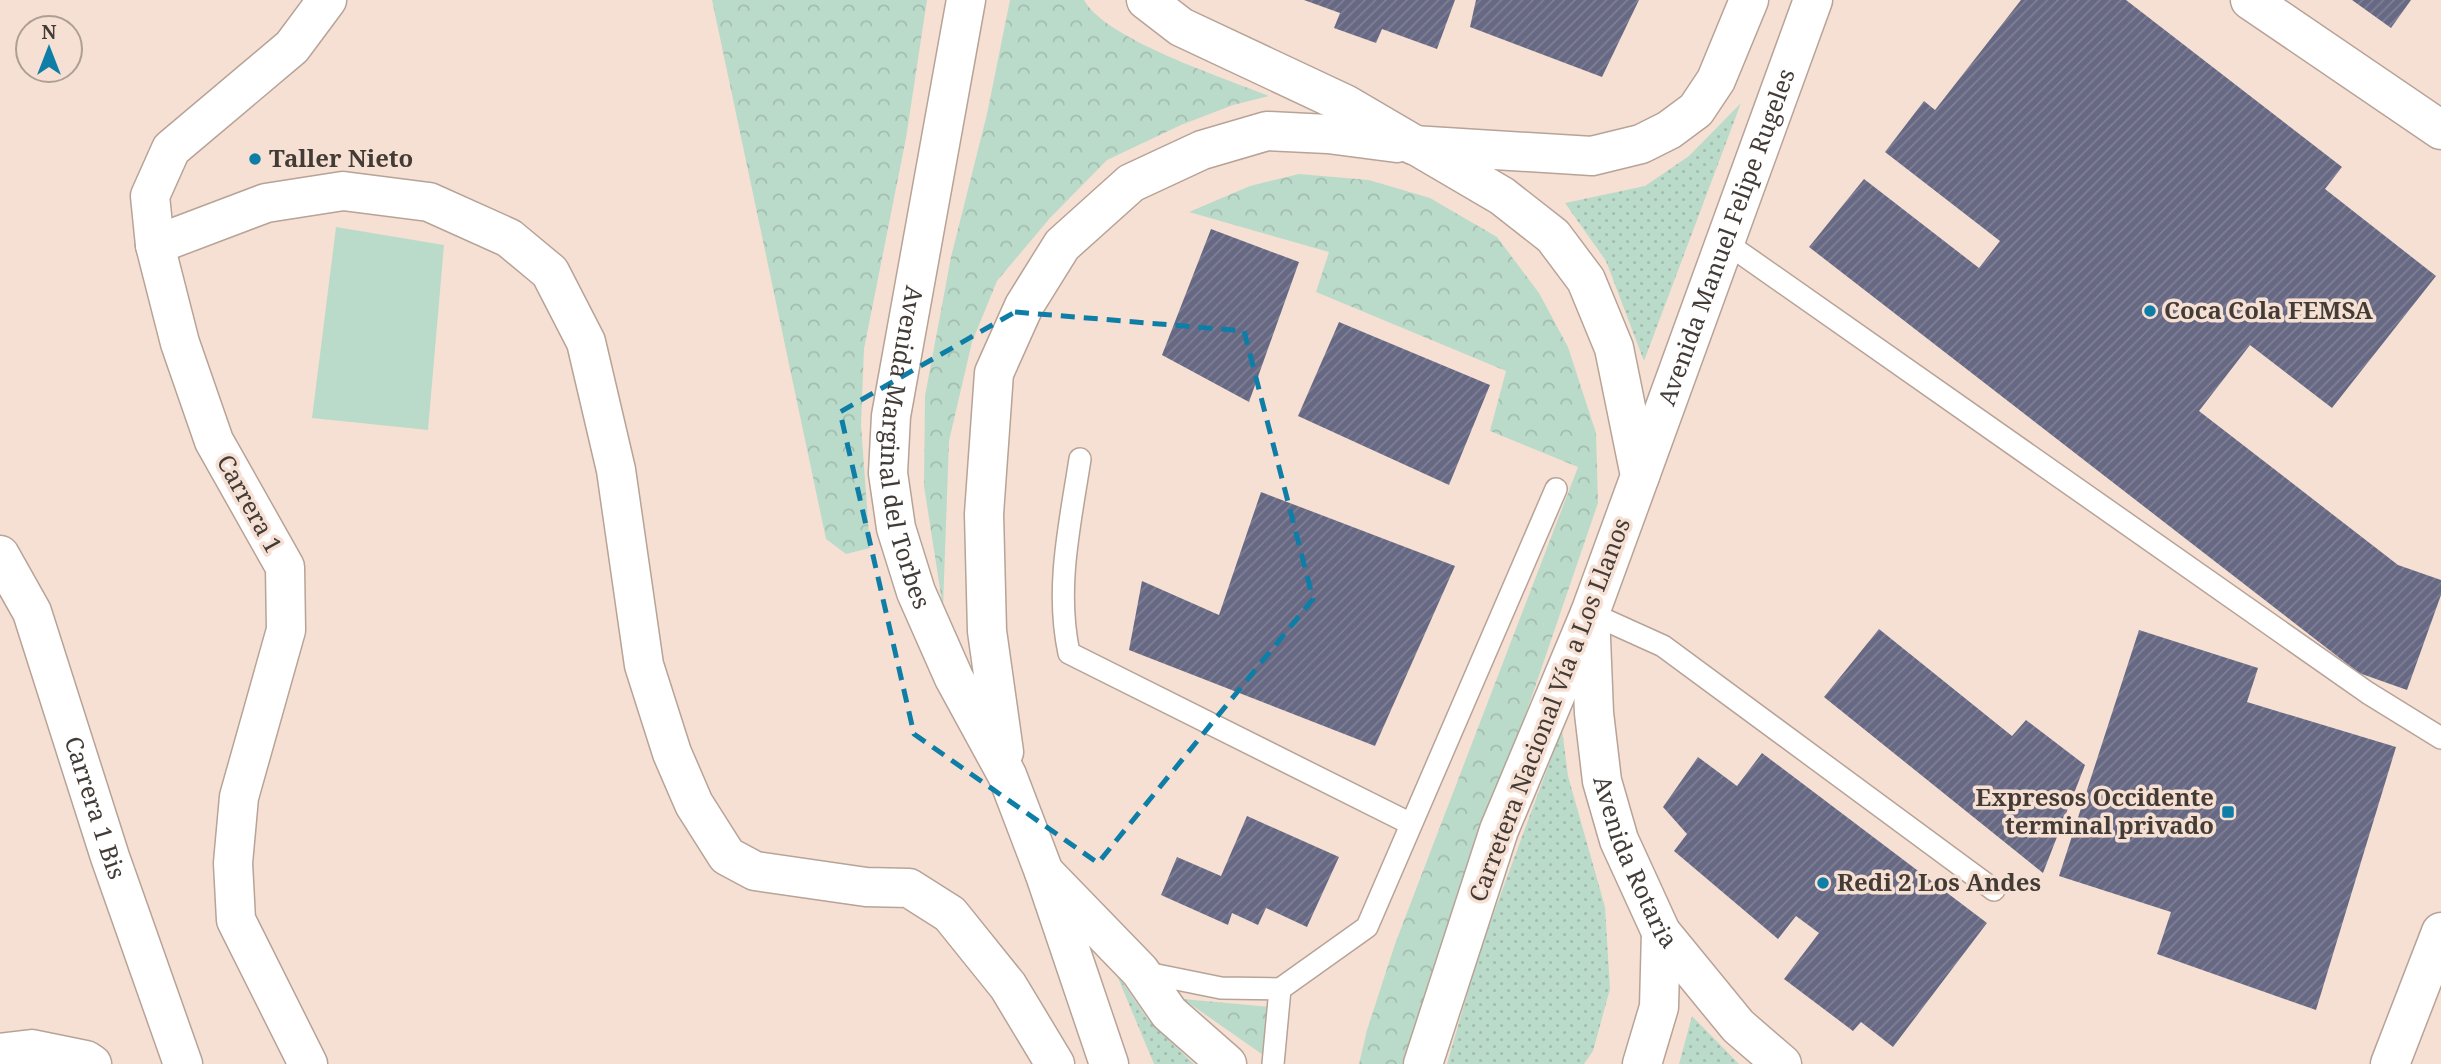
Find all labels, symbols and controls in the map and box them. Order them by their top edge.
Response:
north arrow [14,14,84,84]
text: N [42,19,57,45]
street label: Avenida Manuel Felipe Rugeles [1649,64,1802,410]
place label: Taller Nieto [269,141,413,174]
marker: Taller Nieto [247,151,263,167]
street label: Avenida Marginal del Torbes [872,283,939,614]
place label: Coca Cola FEMSA [2164,293,2374,326]
marker: Coca Cola FEMSA [2142,303,2158,319]
street label: Carrera 1 [210,448,291,558]
street label: Carretera Nacional Vía a Los Llanos [1460,513,1637,906]
street label: Carrera 1 Bis [58,732,134,883]
street label: Avenida Rotaria [1586,772,1686,955]
place label: Expresos Occidente terminal privado [1976,780,2214,841]
marker: Expresos Occidente terminal privado [2220,804,2236,820]
place label: Redi 2 Los Andes [1837,865,2041,898]
marker: Redi 2 Los Andes [1815,875,1831,891]

